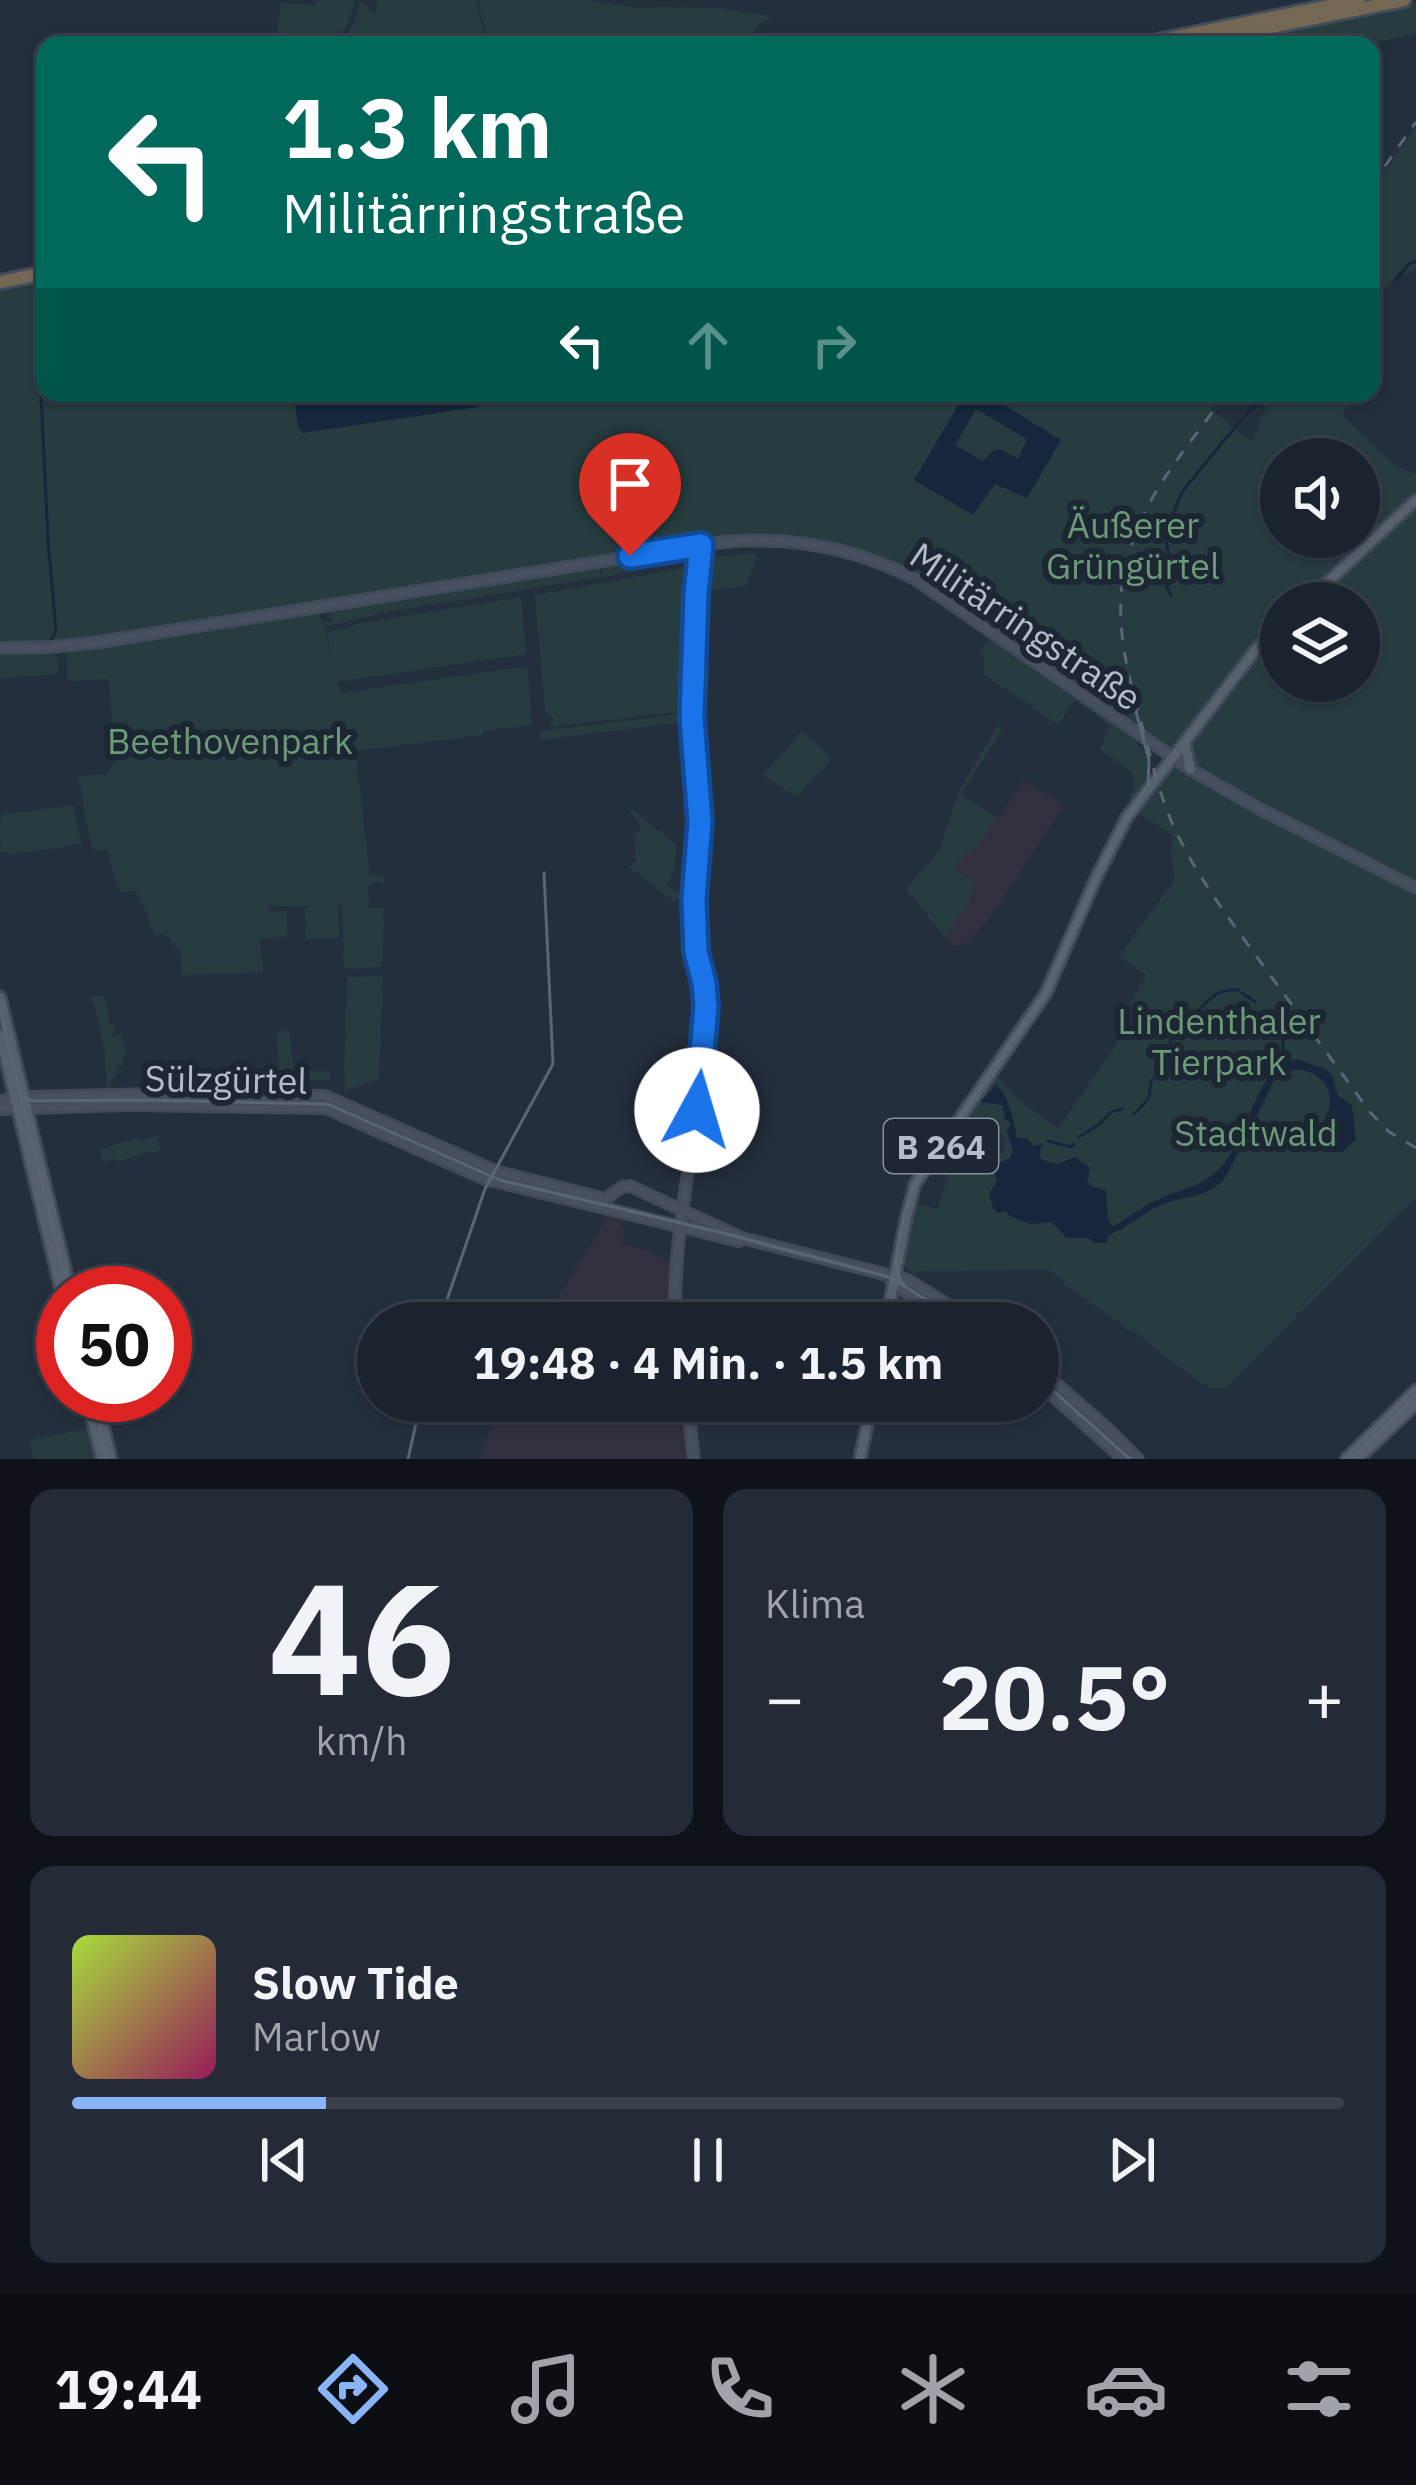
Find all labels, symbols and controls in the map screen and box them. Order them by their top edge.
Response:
text: 1.3 km [282,72,552,181]
icon: left [84,84,240,240]
text: Militärringstraße [282,178,685,248]
icon: left [549,312,615,378]
icon: ahead [675,312,741,378]
icon: right [801,312,867,378]
pin [579,433,681,556]
map controls [1260,438,1380,702]
button: sound [1260,438,1380,558]
icon: arrive [597,451,663,517]
park label: Äußerer Grüngürtel [1046,501,1220,589]
street label: Militärringstraße [901,531,1151,721]
button: layers [1260,582,1380,702]
park label: Beethovenpark [107,717,353,764]
park label: Lindenthaler Tierpark [1117,997,1321,1085]
position arrow [634,1047,760,1173]
street label: Sülzgürtel [144,1054,308,1104]
park label: Stadtwald [1174,1109,1338,1156]
road number: B 264 [884,1119,998,1173]
speed limit sign: 50 [36,1266,192,1422]
text: 19:48 · 4 Min. · 1.5 km [473,1333,943,1391]
text: 46 [268,1535,455,1738]
text: Klima [765,1578,865,1629]
text: 20.5° [938,1638,1171,1755]
text: − [765,1654,805,1740]
text: + [1304,1654,1344,1740]
text: km/h [316,1715,407,1766]
text: Slow Tide [252,1953,459,2011]
text: Marlow [252,2011,381,2062]
icon: previous [251,2127,317,2193]
icon: pause [675,2127,741,2193]
icon: next [1099,2127,1165,2193]
icon: directions [311,2347,395,2431]
icon: music [504,2347,588,2431]
icon: phone [698,2347,782,2431]
icon: climate [891,2347,975,2431]
icon: car [1084,2347,1168,2431]
icon: filters [1277,2347,1361,2431]
text: 19:44 [55,2354,202,2424]

